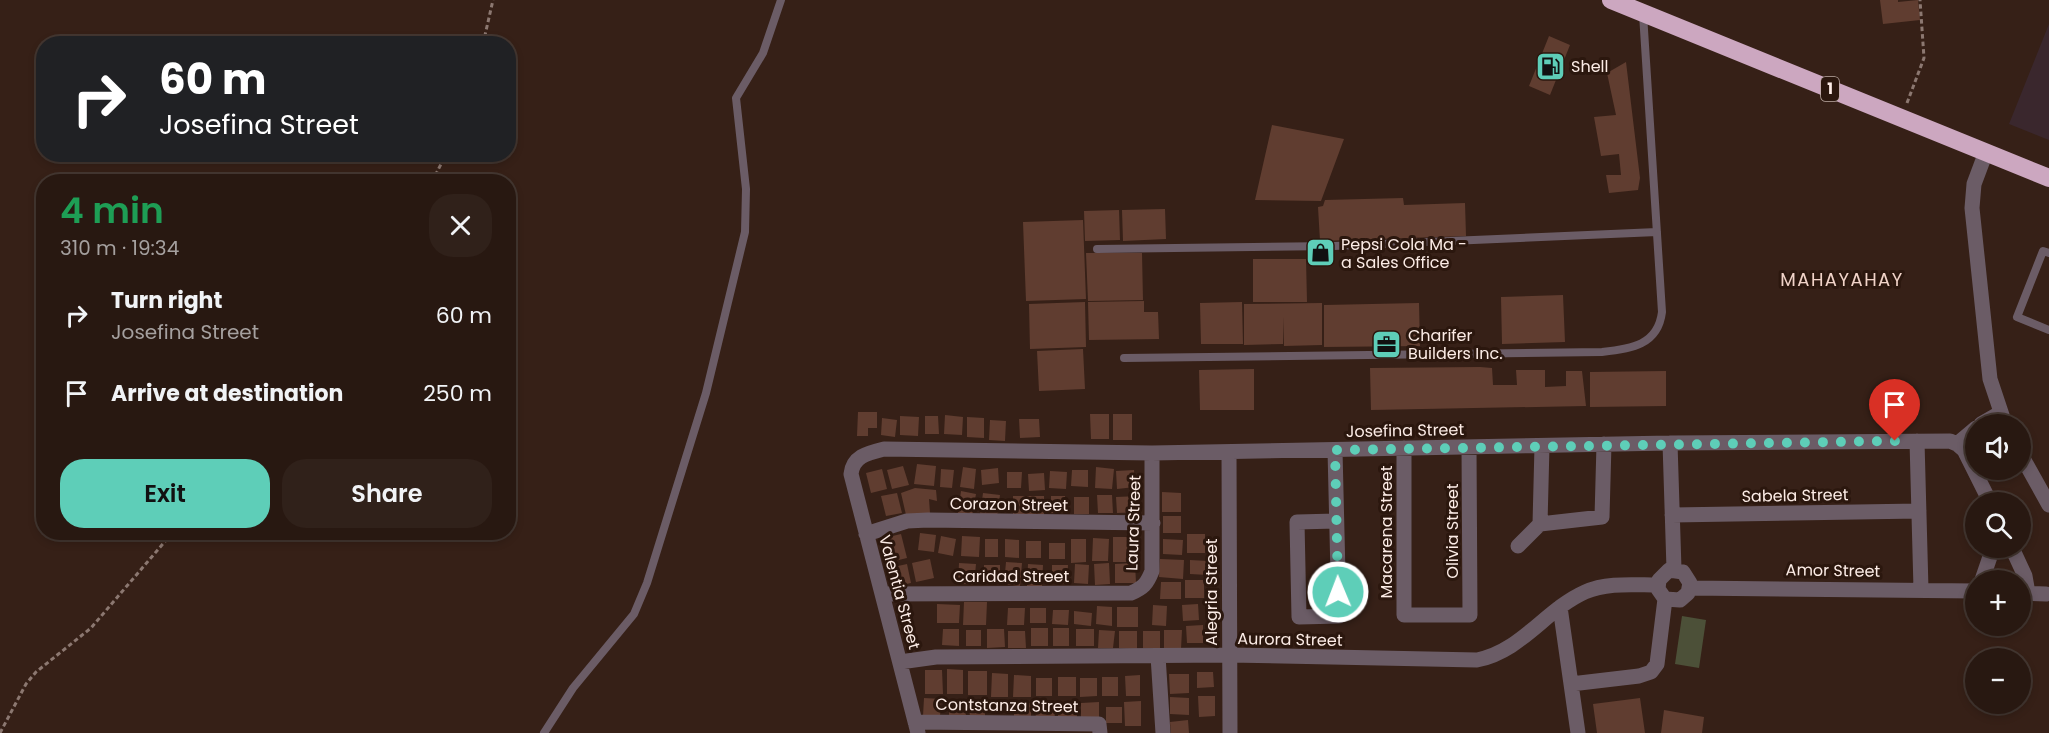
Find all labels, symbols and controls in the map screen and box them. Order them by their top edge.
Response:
text: 60 m [159,50,267,109]
fuel station icon: Shell [1534,50,1566,82]
place label: Shell [1571,55,1608,78]
icon: right [60,60,138,138]
road number: 1 [1821,77,1839,101]
text: Josefina Street [159,106,359,143]
text: 4 min [60,185,164,236]
button: close [429,194,492,257]
place label: Pepsi Cola Ma - a Sales Office [1341,233,1467,274]
text: 310 m · 19:34 [60,234,179,262]
shop icon: Pepsi Cola Ma - a Sales Office [1304,237,1336,269]
district label: MAHAYAHAY [1780,267,1904,292]
text: Turn right [111,285,222,316]
icon: right [60,299,93,332]
text: 60 m [436,300,492,331]
text: Josefina Street [111,318,259,346]
place label: Charifer Builders Inc. [1408,324,1503,365]
office icon: Charifer Builders Inc. [1371,328,1403,360]
icon: arrive [60,377,93,410]
text: Arrive at destination [111,378,343,409]
text: 250 m [423,378,492,409]
pin [1869,379,1920,441]
icon: arrive [1878,388,1911,421]
map controls [1965,414,2031,714]
button: sound [1965,414,2031,480]
street label: Josefina Street [1346,418,1465,443]
button: Exit [60,459,270,528]
button: Share [282,459,492,528]
street label: Macarena Street [1375,465,1398,599]
street label: Laura Street [1120,475,1147,571]
street label: Olivia Street [1441,483,1464,579]
street label: Sabela Street [1741,483,1849,508]
street label: Corazon Street [950,492,1068,517]
button: search [1965,492,2031,558]
street label: Valentia Street [873,532,926,652]
street label: Alegria Street [1200,538,1223,646]
street label: Amor Street [1786,558,1881,583]
position arrow [1306,560,1370,624]
street label: Caridad Street [953,565,1069,588]
button: + [1965,570,2031,636]
street label: Aurora Street [1237,627,1343,652]
button: − [1965,648,2031,714]
street label: Contstanza Street [935,693,1079,718]

